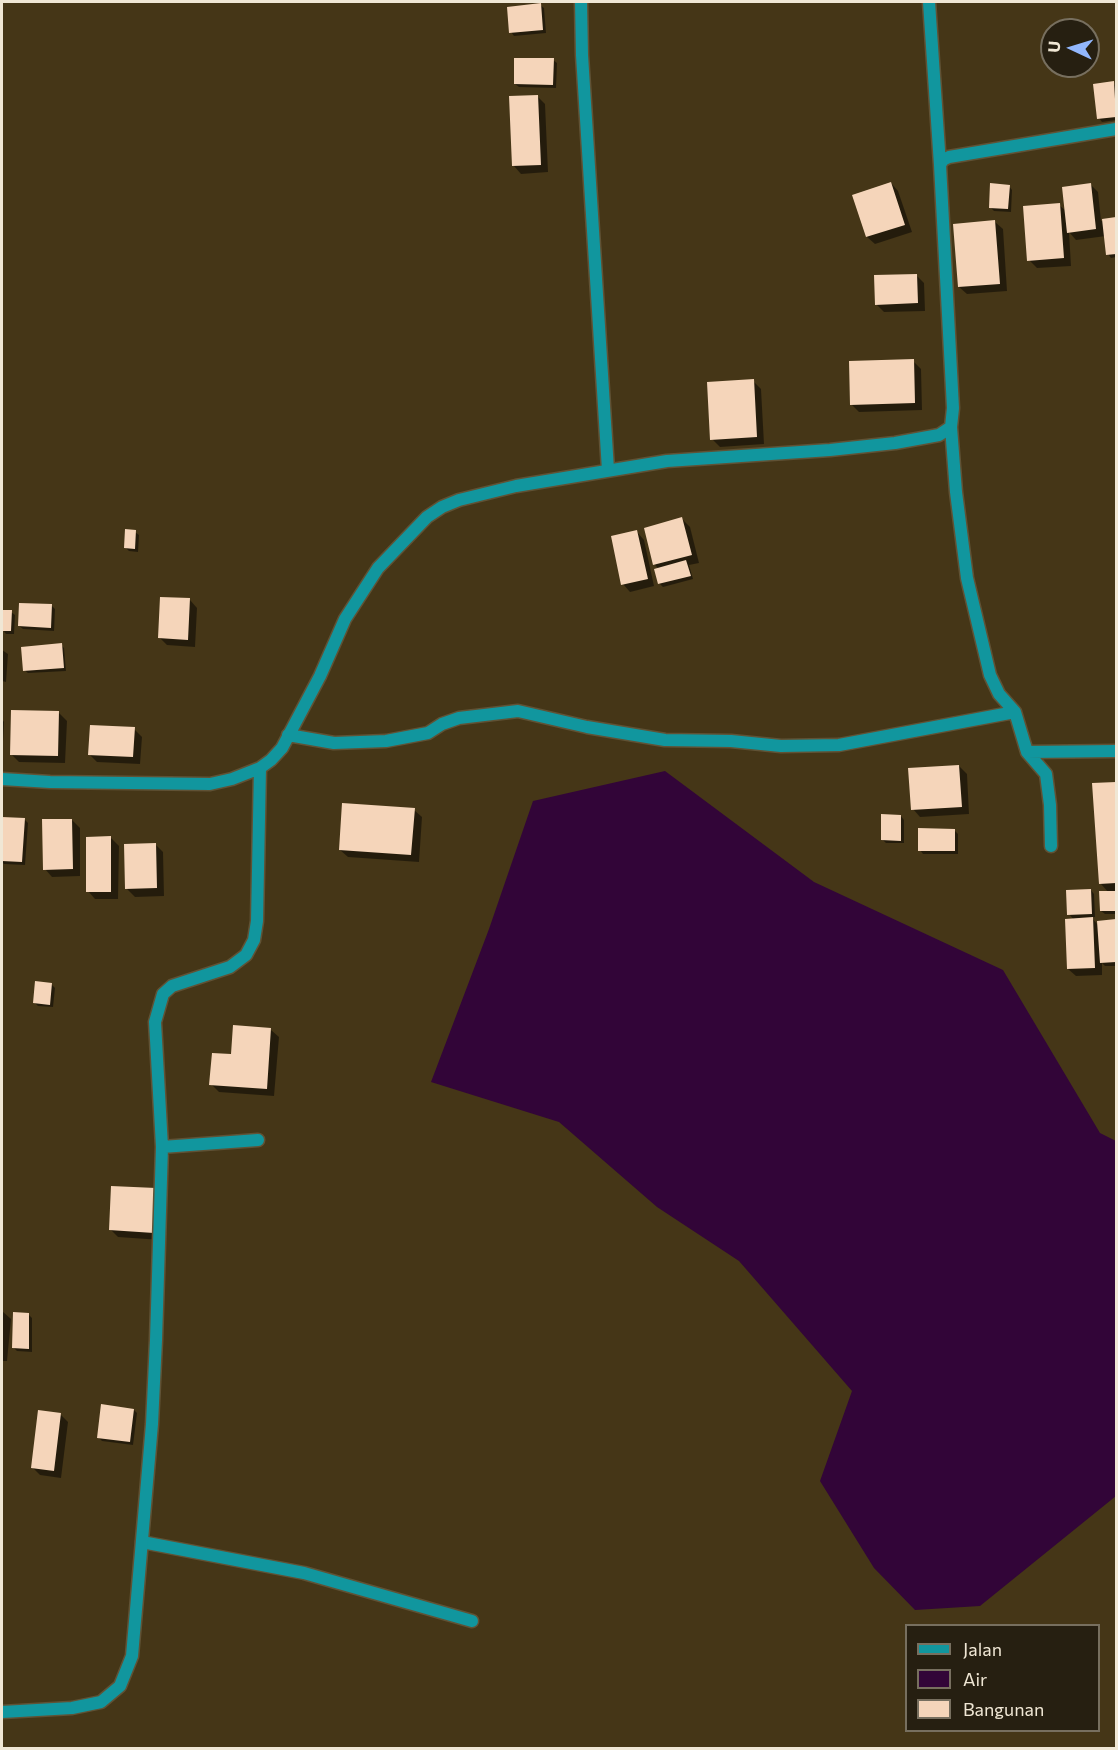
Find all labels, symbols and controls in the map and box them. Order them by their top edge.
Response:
north arrow [1040,18,1100,78]
text: U [1044,40,1063,53]
legend [905,1624,1100,1732]
text: Jalan [963,1638,1002,1660]
text: Air [963,1668,987,1690]
text: Bangunan [963,1698,1044,1720]

